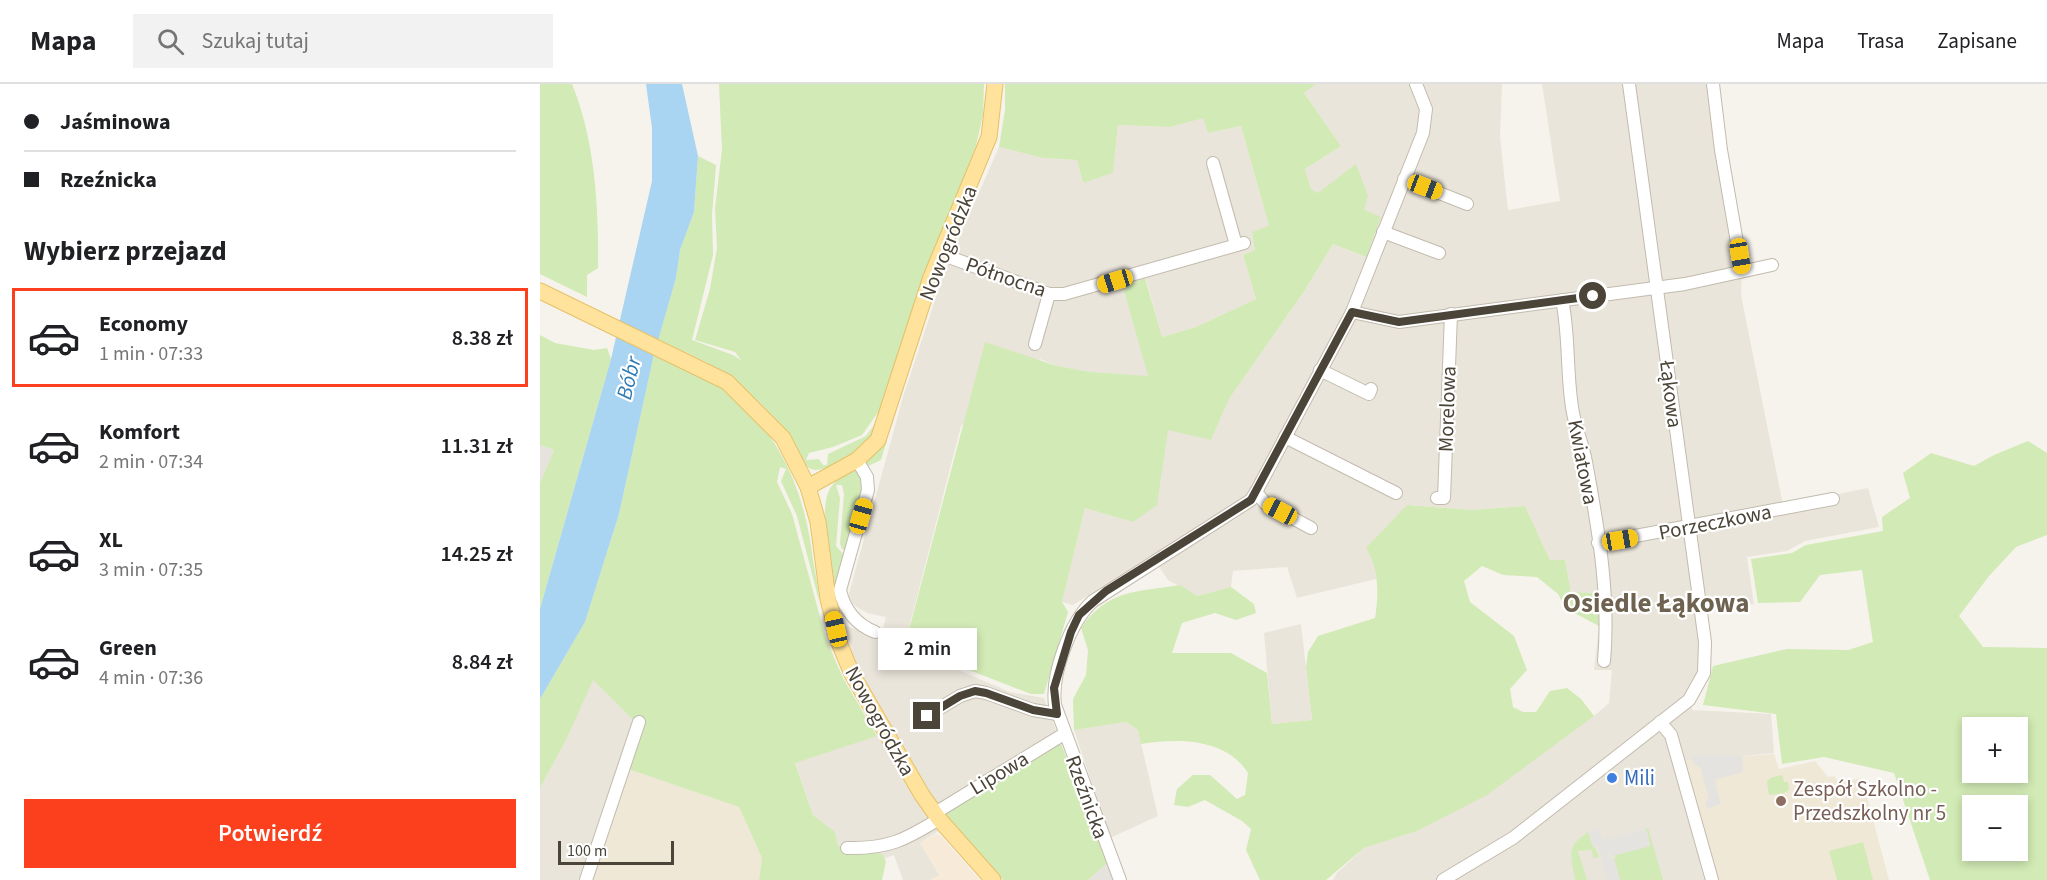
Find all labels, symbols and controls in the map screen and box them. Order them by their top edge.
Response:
search box [133,14,553,68]
text: Mapa [30,21,97,61]
icon: search [154,25,187,58]
text: Szukaj tutaj [202,25,309,57]
text: Mapa [1776,26,1824,56]
text: Trasa [1857,26,1904,56]
text: Zapisane [1937,26,2017,56]
text: Jaśminowa [60,106,171,138]
text: Rzeźnicka [60,164,157,196]
car [1405,172,1445,202]
street label: Nowogródzka [911,181,985,305]
text: Wybierz przejazd [24,232,227,271]
car [1728,237,1752,275]
street label: Północna [962,249,1050,305]
car [1095,267,1135,295]
route start [1579,282,1606,309]
text: Economy [99,308,188,340]
icon: car [27,311,81,365]
text: 8.38 zł [452,322,513,354]
text: 1 min · 07:33 [99,340,203,368]
water label: Bóbr [608,352,650,403]
street label: Łąkowa [1652,357,1690,430]
street label: Morelowa [1431,365,1463,453]
text: Komfort [99,416,180,448]
street label: Kwiatowa [1560,417,1606,507]
icon: car [27,419,81,473]
text: 11.31 zł [440,430,513,462]
text: 2 min · 07:34 [99,448,203,476]
car [1260,495,1300,527]
car [847,496,875,536]
street label: Porzeczkowa [1656,496,1774,548]
text: XL [99,524,123,556]
icon: car [27,527,81,581]
car [1601,528,1639,552]
text: 14.25 zł [440,538,513,570]
text: 3 min · 07:35 [99,556,203,584]
district label: Osiedle Łąkowa [1562,584,1750,623]
car [823,609,849,649]
callout: 2 min [878,629,976,671]
text: Green [99,632,157,664]
icon: car [27,635,81,689]
text: 2 min [904,635,951,663]
text: 8.84 zł [452,646,513,678]
street label: Nowogródzka [837,661,923,781]
text: 4 min · 07:36 [99,664,203,692]
route end [913,702,940,729]
map controls [1962,717,2028,861]
button: + [1962,717,2028,783]
street label: Lipowa [964,744,1034,802]
street label: Rzeźnicka [1058,751,1116,843]
place label: Mili [1624,763,1655,793]
marker: Mili [1605,771,1619,785]
place label: Zespół Szkolno - Przedszkolny nr 5 [1793,774,1946,828]
marker: Zespół Szkolno - Przedszkolny nr 5 [1774,794,1788,808]
button: − [1962,795,2028,861]
button: Potwierdź [24,799,516,868]
scale bar [558,838,674,866]
text: 100 m [567,840,607,862]

